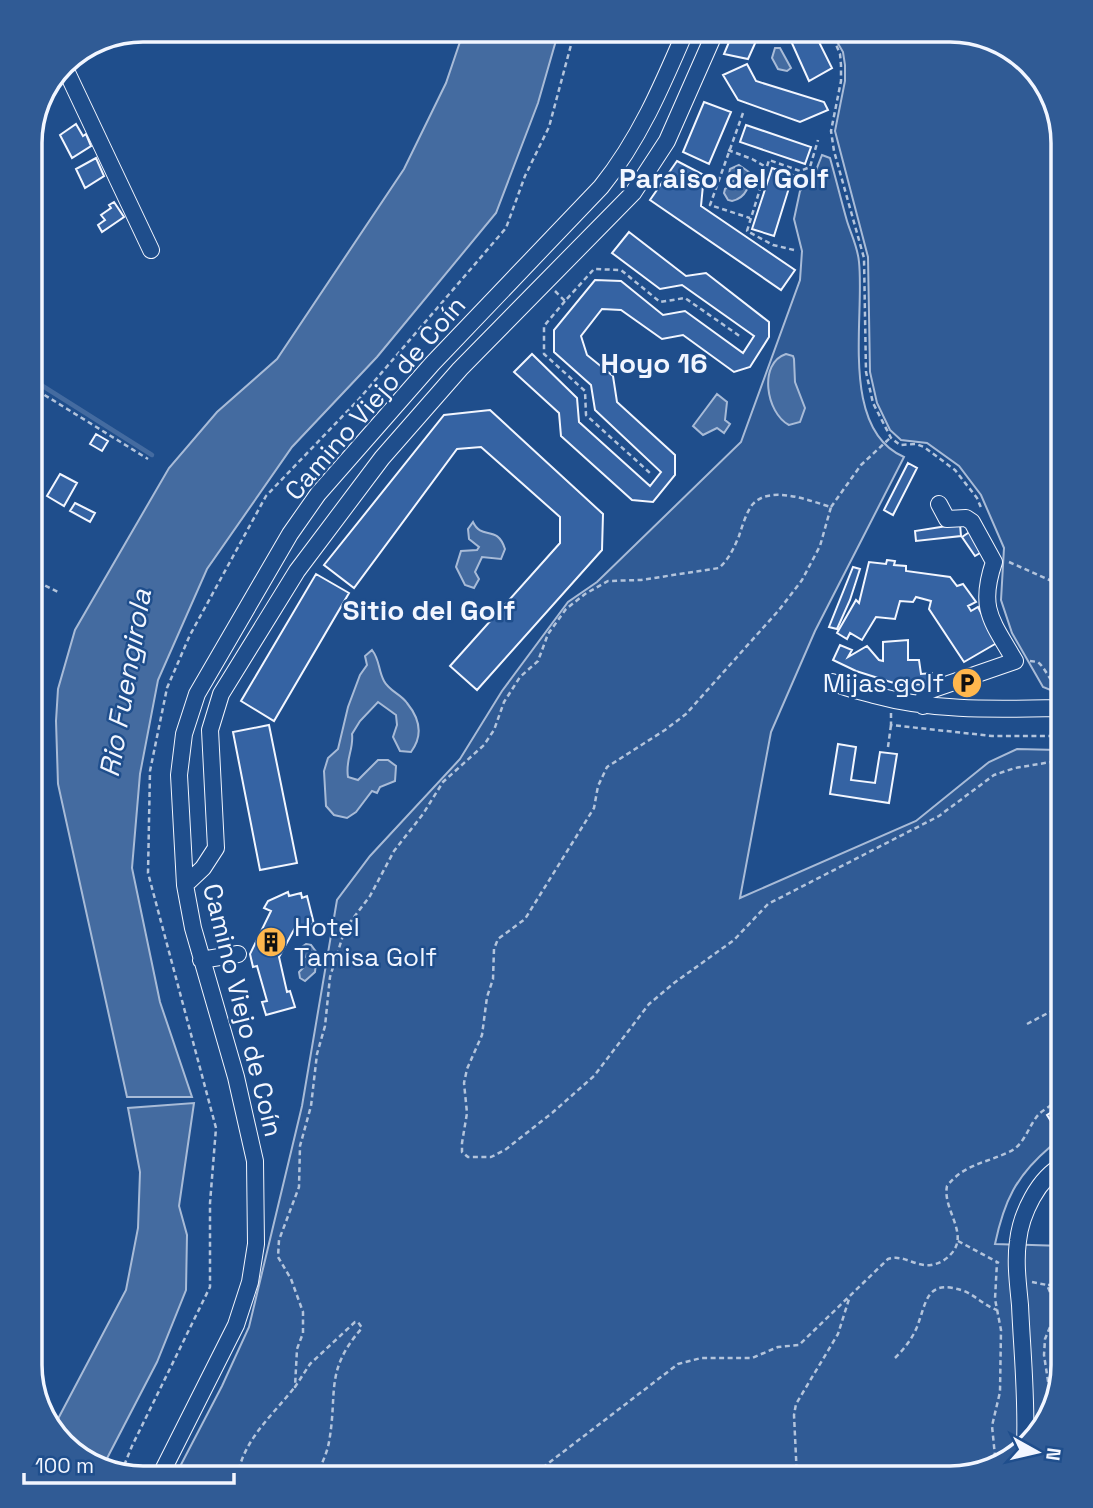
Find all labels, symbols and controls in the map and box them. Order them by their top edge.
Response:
district label: Paraiso del Golf [619,160,829,196]
street label: Camino Viejo de Coín [277,289,473,507]
district label: Hoyo 16 [601,345,707,381]
water label: Rio Fuengirola [91,585,159,780]
district label: Sitio del Golf [343,592,515,628]
place label: Mijas golf [823,666,944,700]
parking icon: Mijas golf [950,666,984,700]
street label: Camino Viejo de Coín [195,880,291,1140]
place label: Hotel Tamisa Golf [294,910,437,974]
building icon: Hotel Tamisa Golf [254,925,288,959]
north arrow [1002,1417,1072,1487]
scale bar [24,1442,234,1486]
text: N [1040,1446,1067,1462]
text: 100 m [35,1452,94,1479]

